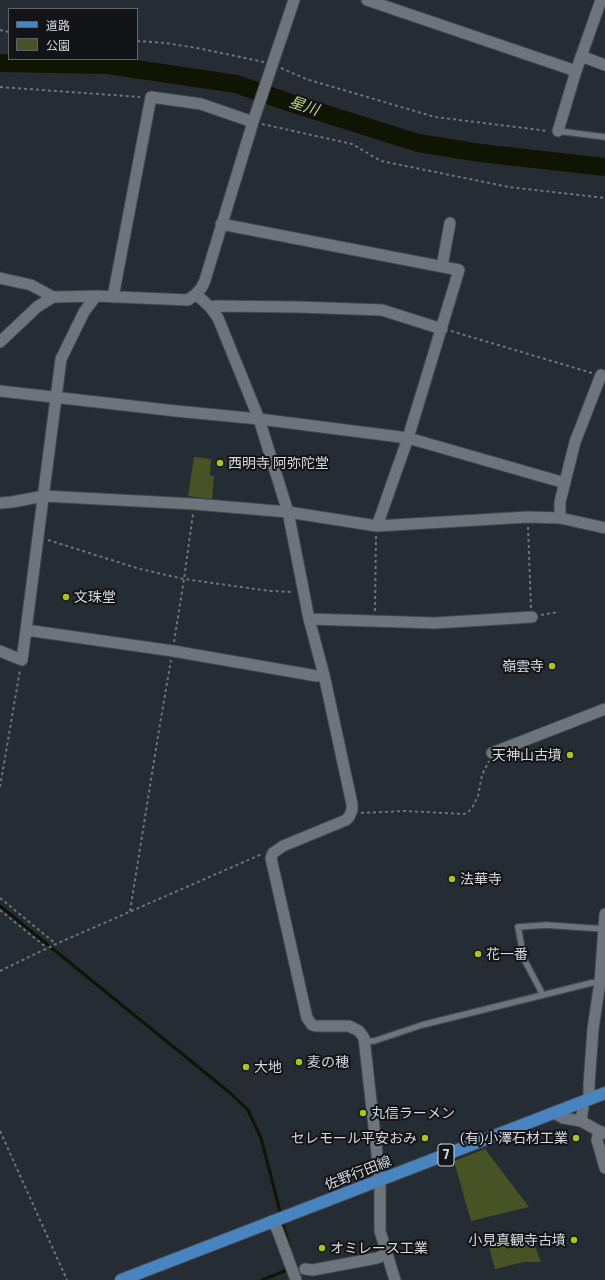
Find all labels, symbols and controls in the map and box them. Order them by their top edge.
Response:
legend [8,8,138,60]
text: 道路 [46,18,70,32]
text: 公園 [46,38,70,52]
water label: 星川 [287,93,321,119]
place label: 西明寺 阿弥陀堂 [228,455,329,471]
marker: 西明寺 阿弥陀堂 [215,458,225,468]
place label: 文珠堂 [74,589,116,605]
marker: 文珠堂 [61,592,71,602]
place label: 嶺雲寺 [502,658,544,674]
marker: 嶺雲寺 [547,661,557,671]
place label: 天神山古墳 [492,747,562,763]
marker: 天神山古墳 [565,750,575,760]
place label: 法華寺 [460,871,502,887]
marker: 法華寺 [447,874,457,884]
place label: 花一番 [486,946,528,962]
marker: 花一番 [473,949,483,959]
place label: 麦の穂 [307,1054,349,1070]
marker: 麦の穂 [294,1057,304,1067]
place label: 大地 [254,1059,282,1075]
marker: 大地 [241,1062,251,1072]
place label: 丸信ラーメン [371,1105,455,1121]
marker: 丸信ラーメン [358,1108,368,1118]
place label: セレモール平安おみ [291,1130,417,1146]
place label: (有)小澤石材工業 [460,1130,568,1146]
marker: セレモール平安おみ [420,1133,430,1143]
marker: (有)小澤石材工業 [571,1133,581,1143]
road number: 7 [438,1144,454,1166]
street label: 佐野行田線 [322,1153,394,1193]
place label: 小見真観寺古墳 [468,1232,566,1248]
marker: 小見真観寺古墳 [569,1235,579,1245]
place label: オミレース工業 [330,1240,428,1256]
marker: オミレース工業 [317,1243,327,1253]

